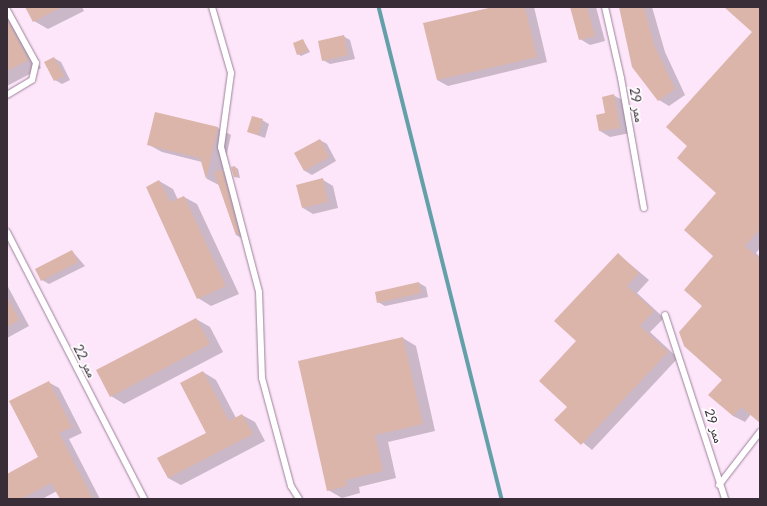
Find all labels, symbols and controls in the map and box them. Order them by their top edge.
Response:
street label: ممر 29 [626,86,648,124]
street label: ممر 22 [70,342,100,380]
street label: ممر 29 [701,407,727,445]

